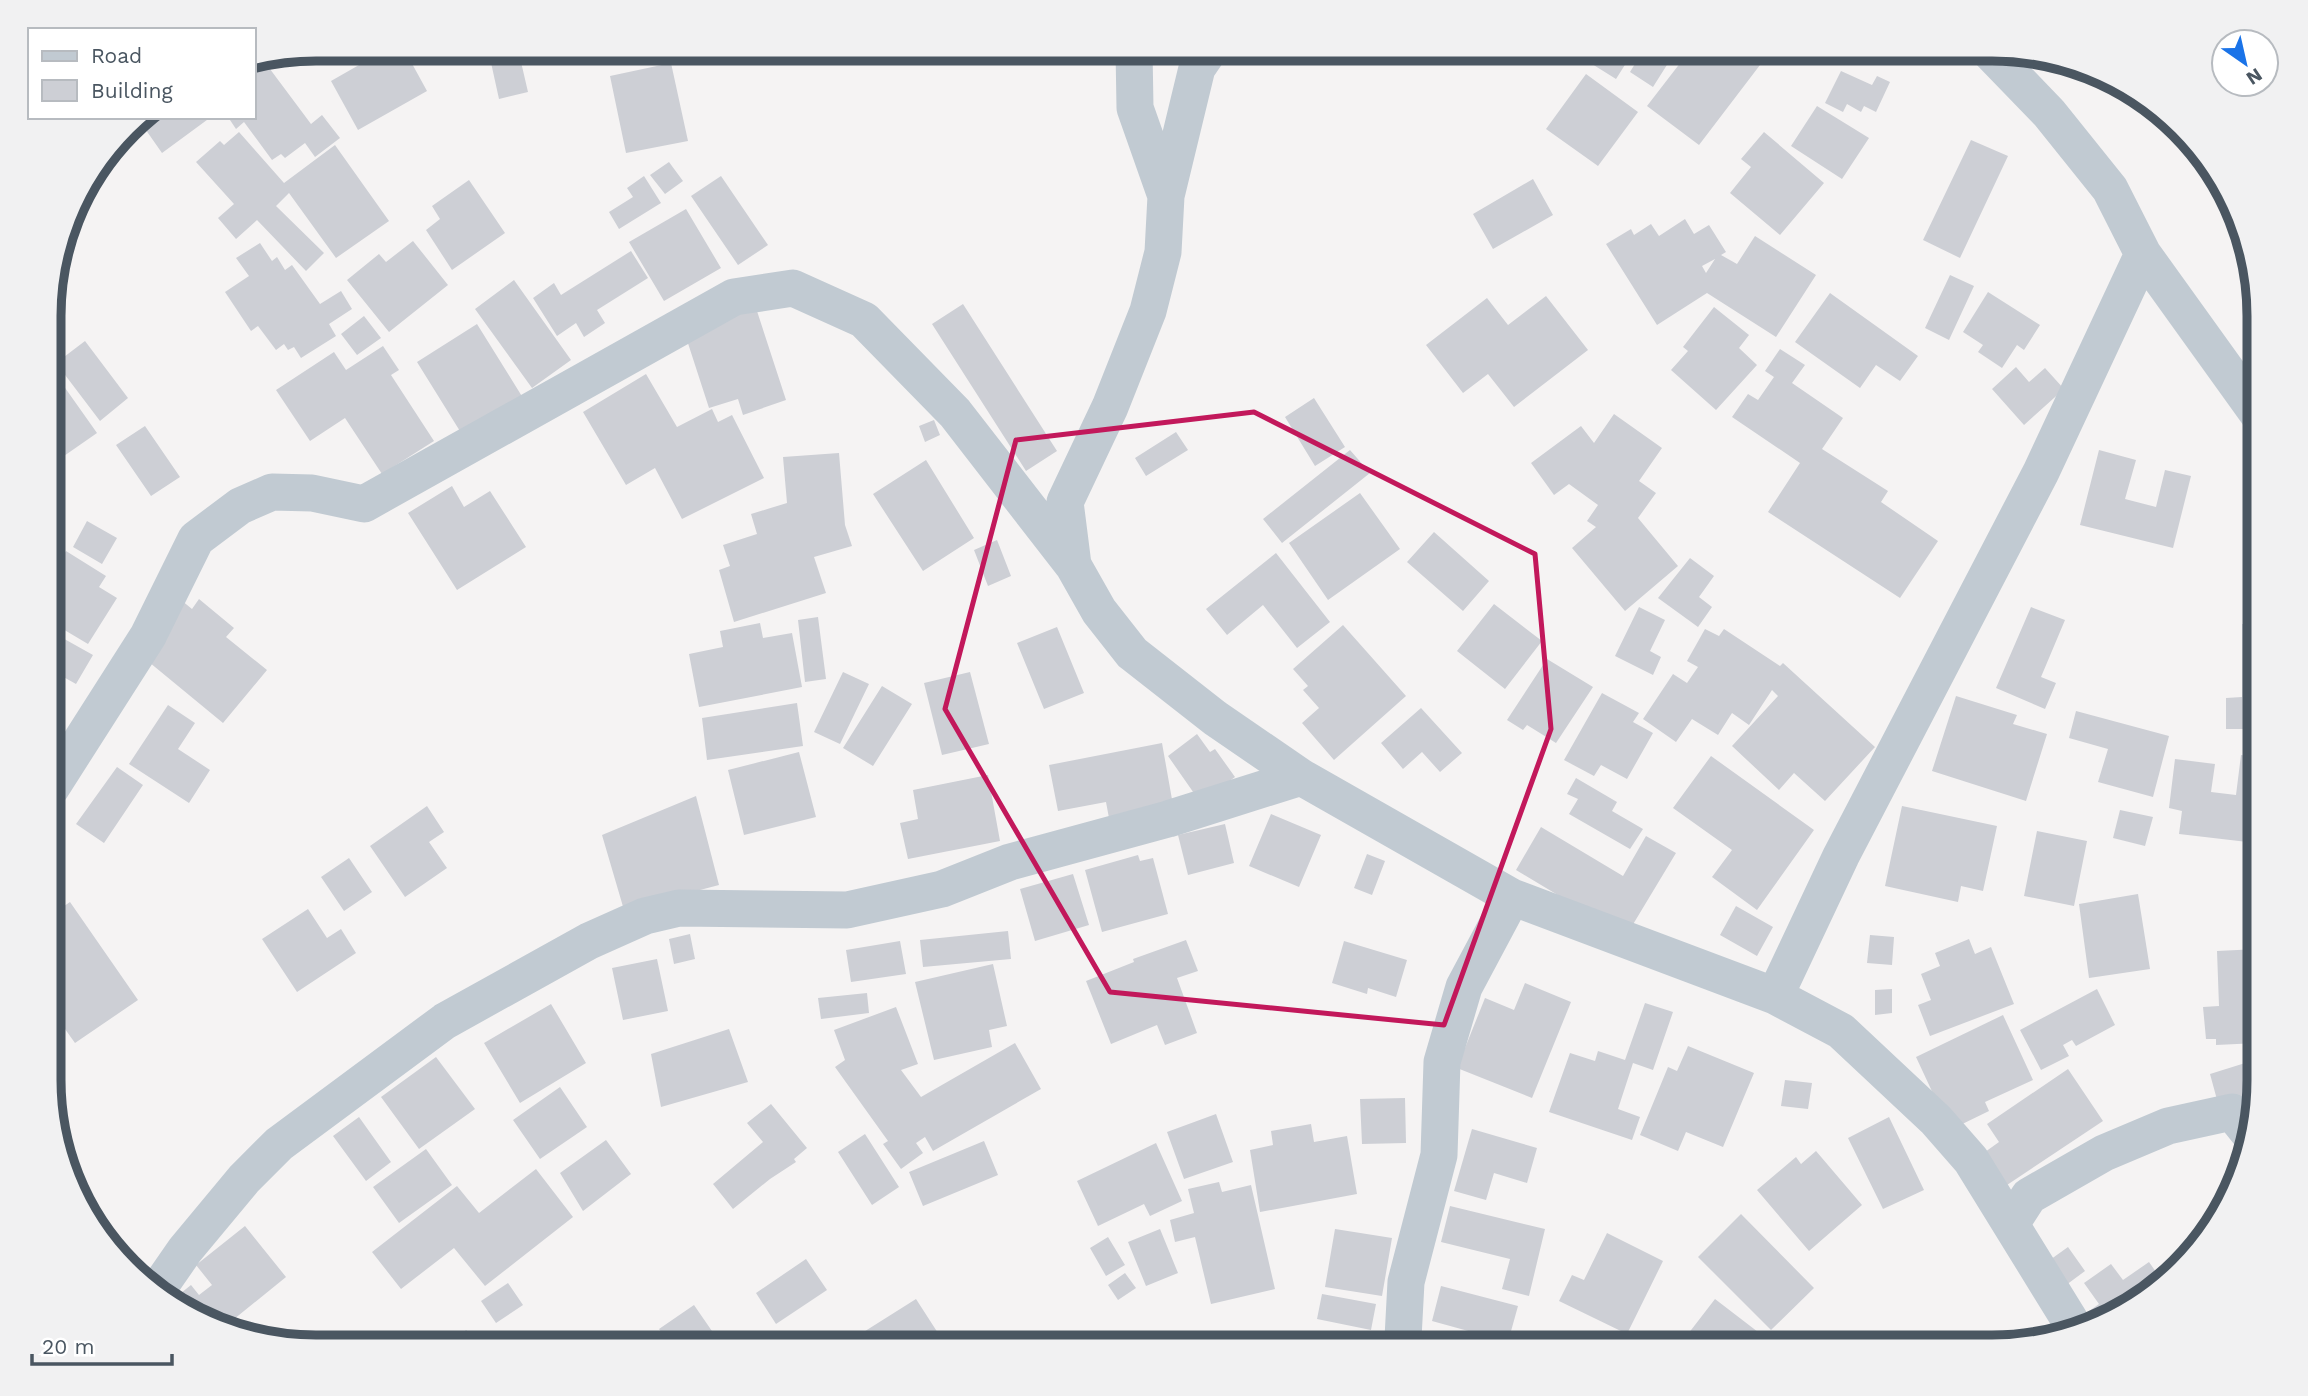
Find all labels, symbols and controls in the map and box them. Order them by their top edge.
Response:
legend [28,28,256,119]
north arrow [2210,28,2280,98]
text: Road [91,43,142,68]
text: N [2242,63,2266,90]
text: Building [91,78,173,103]
scale bar [32,1322,172,1366]
text: 20 m [42,1334,94,1359]

